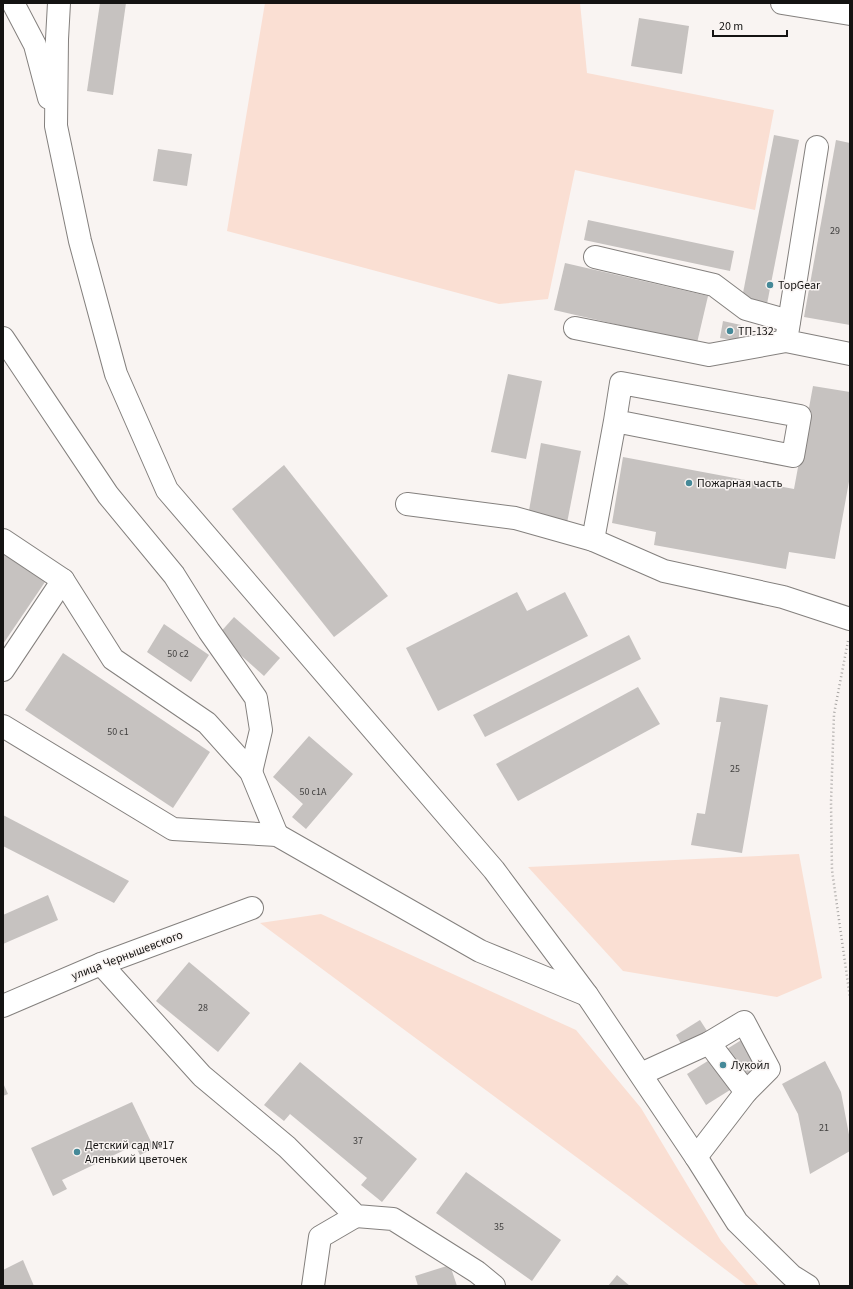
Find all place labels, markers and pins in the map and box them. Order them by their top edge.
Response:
place label: TopGear [778,277,821,294]
marker: TopGear [765,280,775,290]
place label: ТП-132 [738,323,774,340]
marker: ТП-132 [725,326,735,336]
place label: Пожарная часть [697,475,783,492]
marker: Пожарная часть [684,478,694,488]
place label: Лукойл [731,1057,770,1074]
marker: Лукойл [718,1060,728,1070]
place label: Детский сад №17 Аленький цветочек [85,1137,187,1168]
marker: Детский сад №17 Аленький цветочек [72,1147,82,1157]

